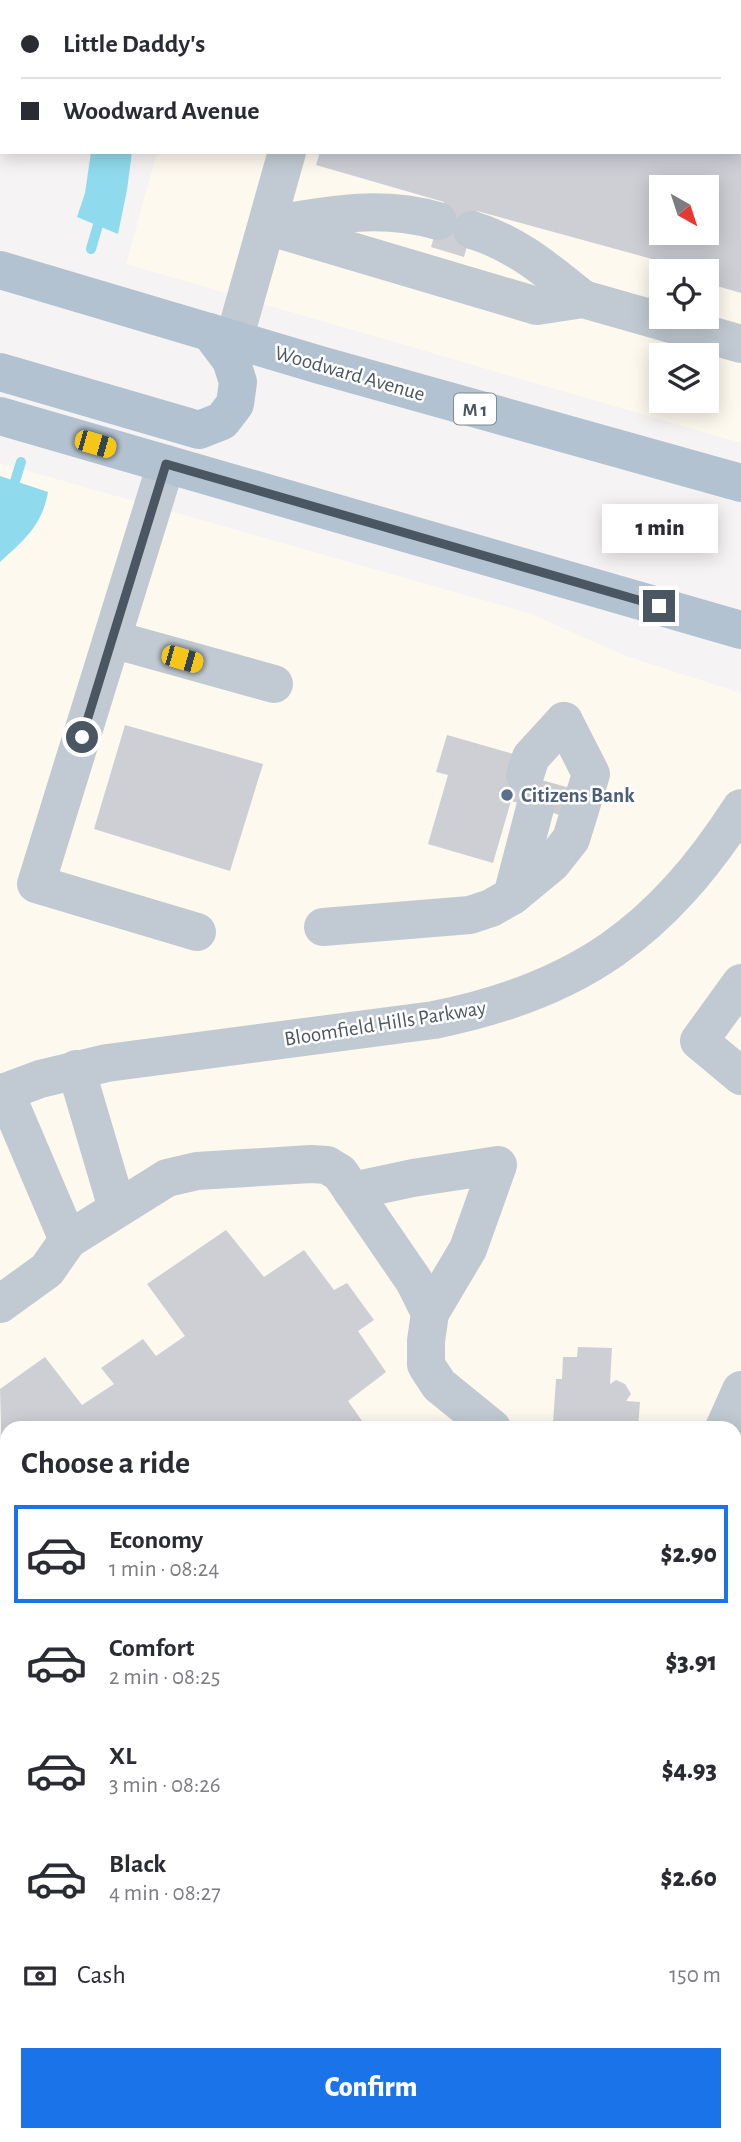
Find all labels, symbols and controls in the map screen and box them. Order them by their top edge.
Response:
text: Little Daddy's [63,31,205,57]
text: Woodward Avenue [63,98,260,124]
north arrow [649,175,719,245]
map controls [649,175,719,413]
button: locate [649,259,719,329]
street label: Woodward Avenue [273,342,427,405]
button: layers [649,343,719,413]
road number: M 1 [454,394,496,424]
car [72,428,119,460]
callout: 1 min [601,504,717,554]
text: 1 min [636,517,684,540]
route end [643,590,675,622]
car [159,643,206,675]
route start [66,721,98,753]
place label: Citizens Bank [521,785,635,806]
marker: Citizens Bank [499,787,515,803]
street label: Bloomfield Hills Parkway [283,997,487,1050]
text: Choose a ride [21,1447,190,1479]
icon: car [25,1523,88,1586]
text: Economy [109,1527,203,1553]
text: $2.90 [661,1541,717,1567]
text: 1 min · 08:24 [109,1558,219,1581]
icon: car [25,1631,88,1694]
text: Comfort [109,1635,194,1661]
text: $3.91 [665,1649,717,1675]
text: 2 min · 08:25 [109,1666,220,1689]
icon: car [25,1739,88,1802]
text: XL [109,1743,136,1769]
text: $4.93 [662,1757,717,1783]
text: 3 min · 08:26 [109,1774,221,1797]
icon: car [25,1847,88,1910]
text: Black [109,1851,166,1877]
text: $2.60 [661,1865,717,1891]
text: 4 min · 08:27 [109,1882,221,1905]
icon: cash [21,1957,59,1995]
text: Cash [77,1962,126,1988]
text: 150 m [669,1964,721,1987]
button: Confirm [21,2048,721,2128]

